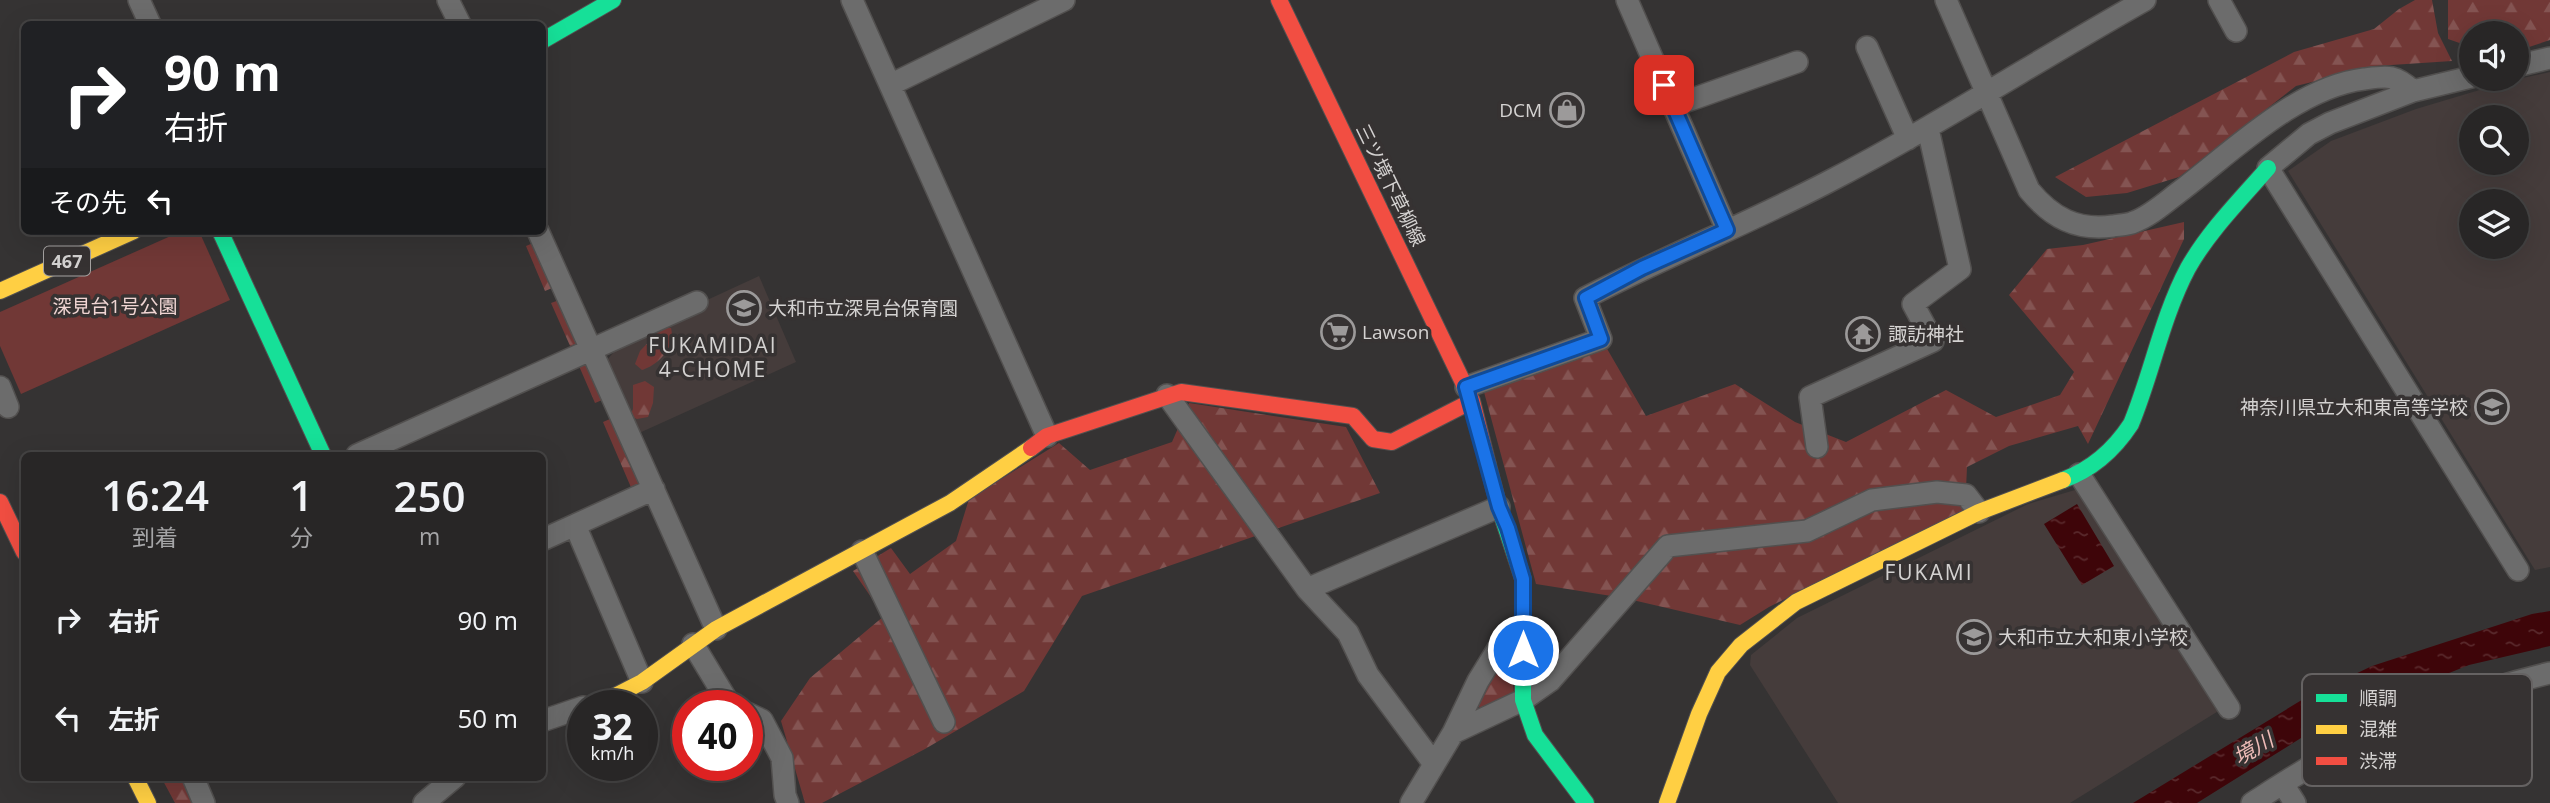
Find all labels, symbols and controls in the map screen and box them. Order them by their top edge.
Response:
map controls [2459,21,2529,259]
button: sound [2459,21,2529,91]
text: 90 m [164,39,281,105]
icon: right [49,49,140,140]
pin [1634,55,1694,115]
icon: arrive [1645,66,1683,104]
shop icon: DCM [1548,91,1586,129]
place label: DCM [1499,97,1542,123]
text: 右折 [164,105,228,148]
button: search [2459,105,2529,175]
street label: 三ツ境下草柳線 [1350,120,1432,250]
icon: left [141,182,179,220]
text: その先 [49,184,127,220]
button: layers [2459,189,2529,259]
road number: 467 [44,246,90,276]
school or university icon: 大和市立深見台保育園 [725,289,763,327]
park label: 深見台1号公園 [53,293,177,319]
place label: 大和市立深見台保育園 [768,295,958,321]
supermarket icon: Lawson [1319,313,1357,351]
temple icon: 諏訪神社 [1844,315,1882,353]
place label: Lawson [1362,319,1429,345]
place label: 諏訪神社 [1888,321,1964,347]
district label: FUKAMIDAI 4-CHOME [648,331,778,383]
school or university icon: 神奈川県立大和東高等学校 [2473,388,2511,426]
place label: 神奈川県立大和東高等学校 [2240,394,2468,420]
text: 16:24 [101,466,209,523]
text: 1 [289,466,313,523]
text: 250 [394,467,466,524]
text: m [419,520,440,552]
text: 到着 [132,521,178,553]
text: 分 [290,521,313,553]
district label: FUKAMI [1884,558,1974,586]
icon: right [49,601,87,639]
text: 90 m [457,602,518,638]
text: 右折 [108,603,160,639]
position arrow [1486,613,1560,687]
school or university icon: 大和市立大和東小学校 [1955,618,1993,656]
place label: 大和市立大和東小学校 [1998,624,2188,650]
legend [2302,674,2532,786]
text: 順調 [2359,685,2397,711]
speed limit sign: 40 [672,690,763,781]
icon: left [49,699,87,737]
text: 50 m [457,700,518,736]
text: 左折 [108,701,160,737]
text: 32 [592,703,633,750]
text: 混雑 [2359,716,2397,742]
water label: 境川 [2228,724,2280,771]
text: km/h [591,741,634,765]
text: 渋滞 [2359,748,2397,774]

